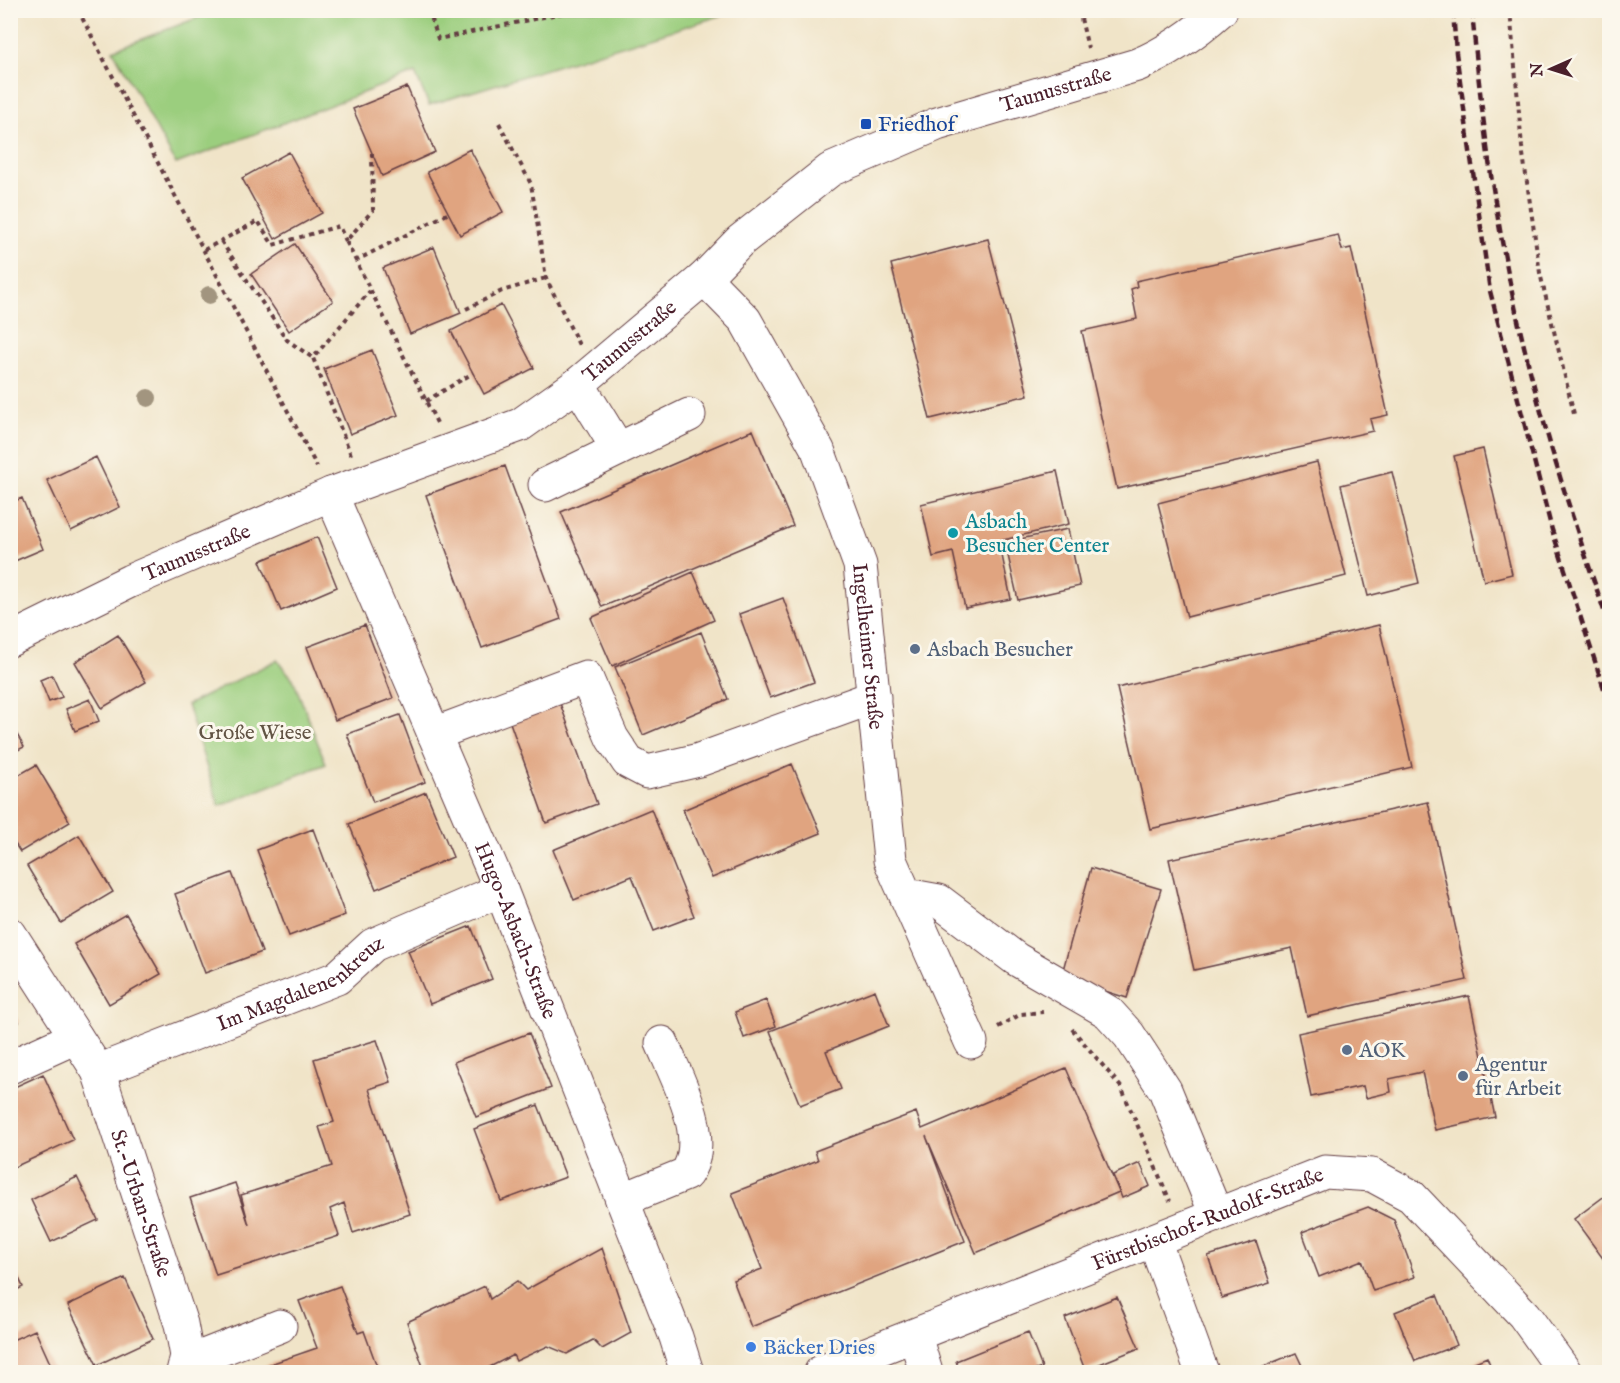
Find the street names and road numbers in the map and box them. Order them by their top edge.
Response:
street label: Taunusstraße [997,61,1115,120]
street label: Taunusstraße [578,294,683,389]
street label: Taunusstraße [139,518,255,589]
street label: Ingelheimer Straße [845,562,889,731]
street label: Hugo-Asbach-Straße [467,838,562,1024]
street label: Im Magdalenenkreuz [213,930,388,1038]
street label: St.-Urban-Straße [103,1126,177,1281]
street label: Fürstbischof-Rudolf-Straße [1088,1162,1328,1278]

